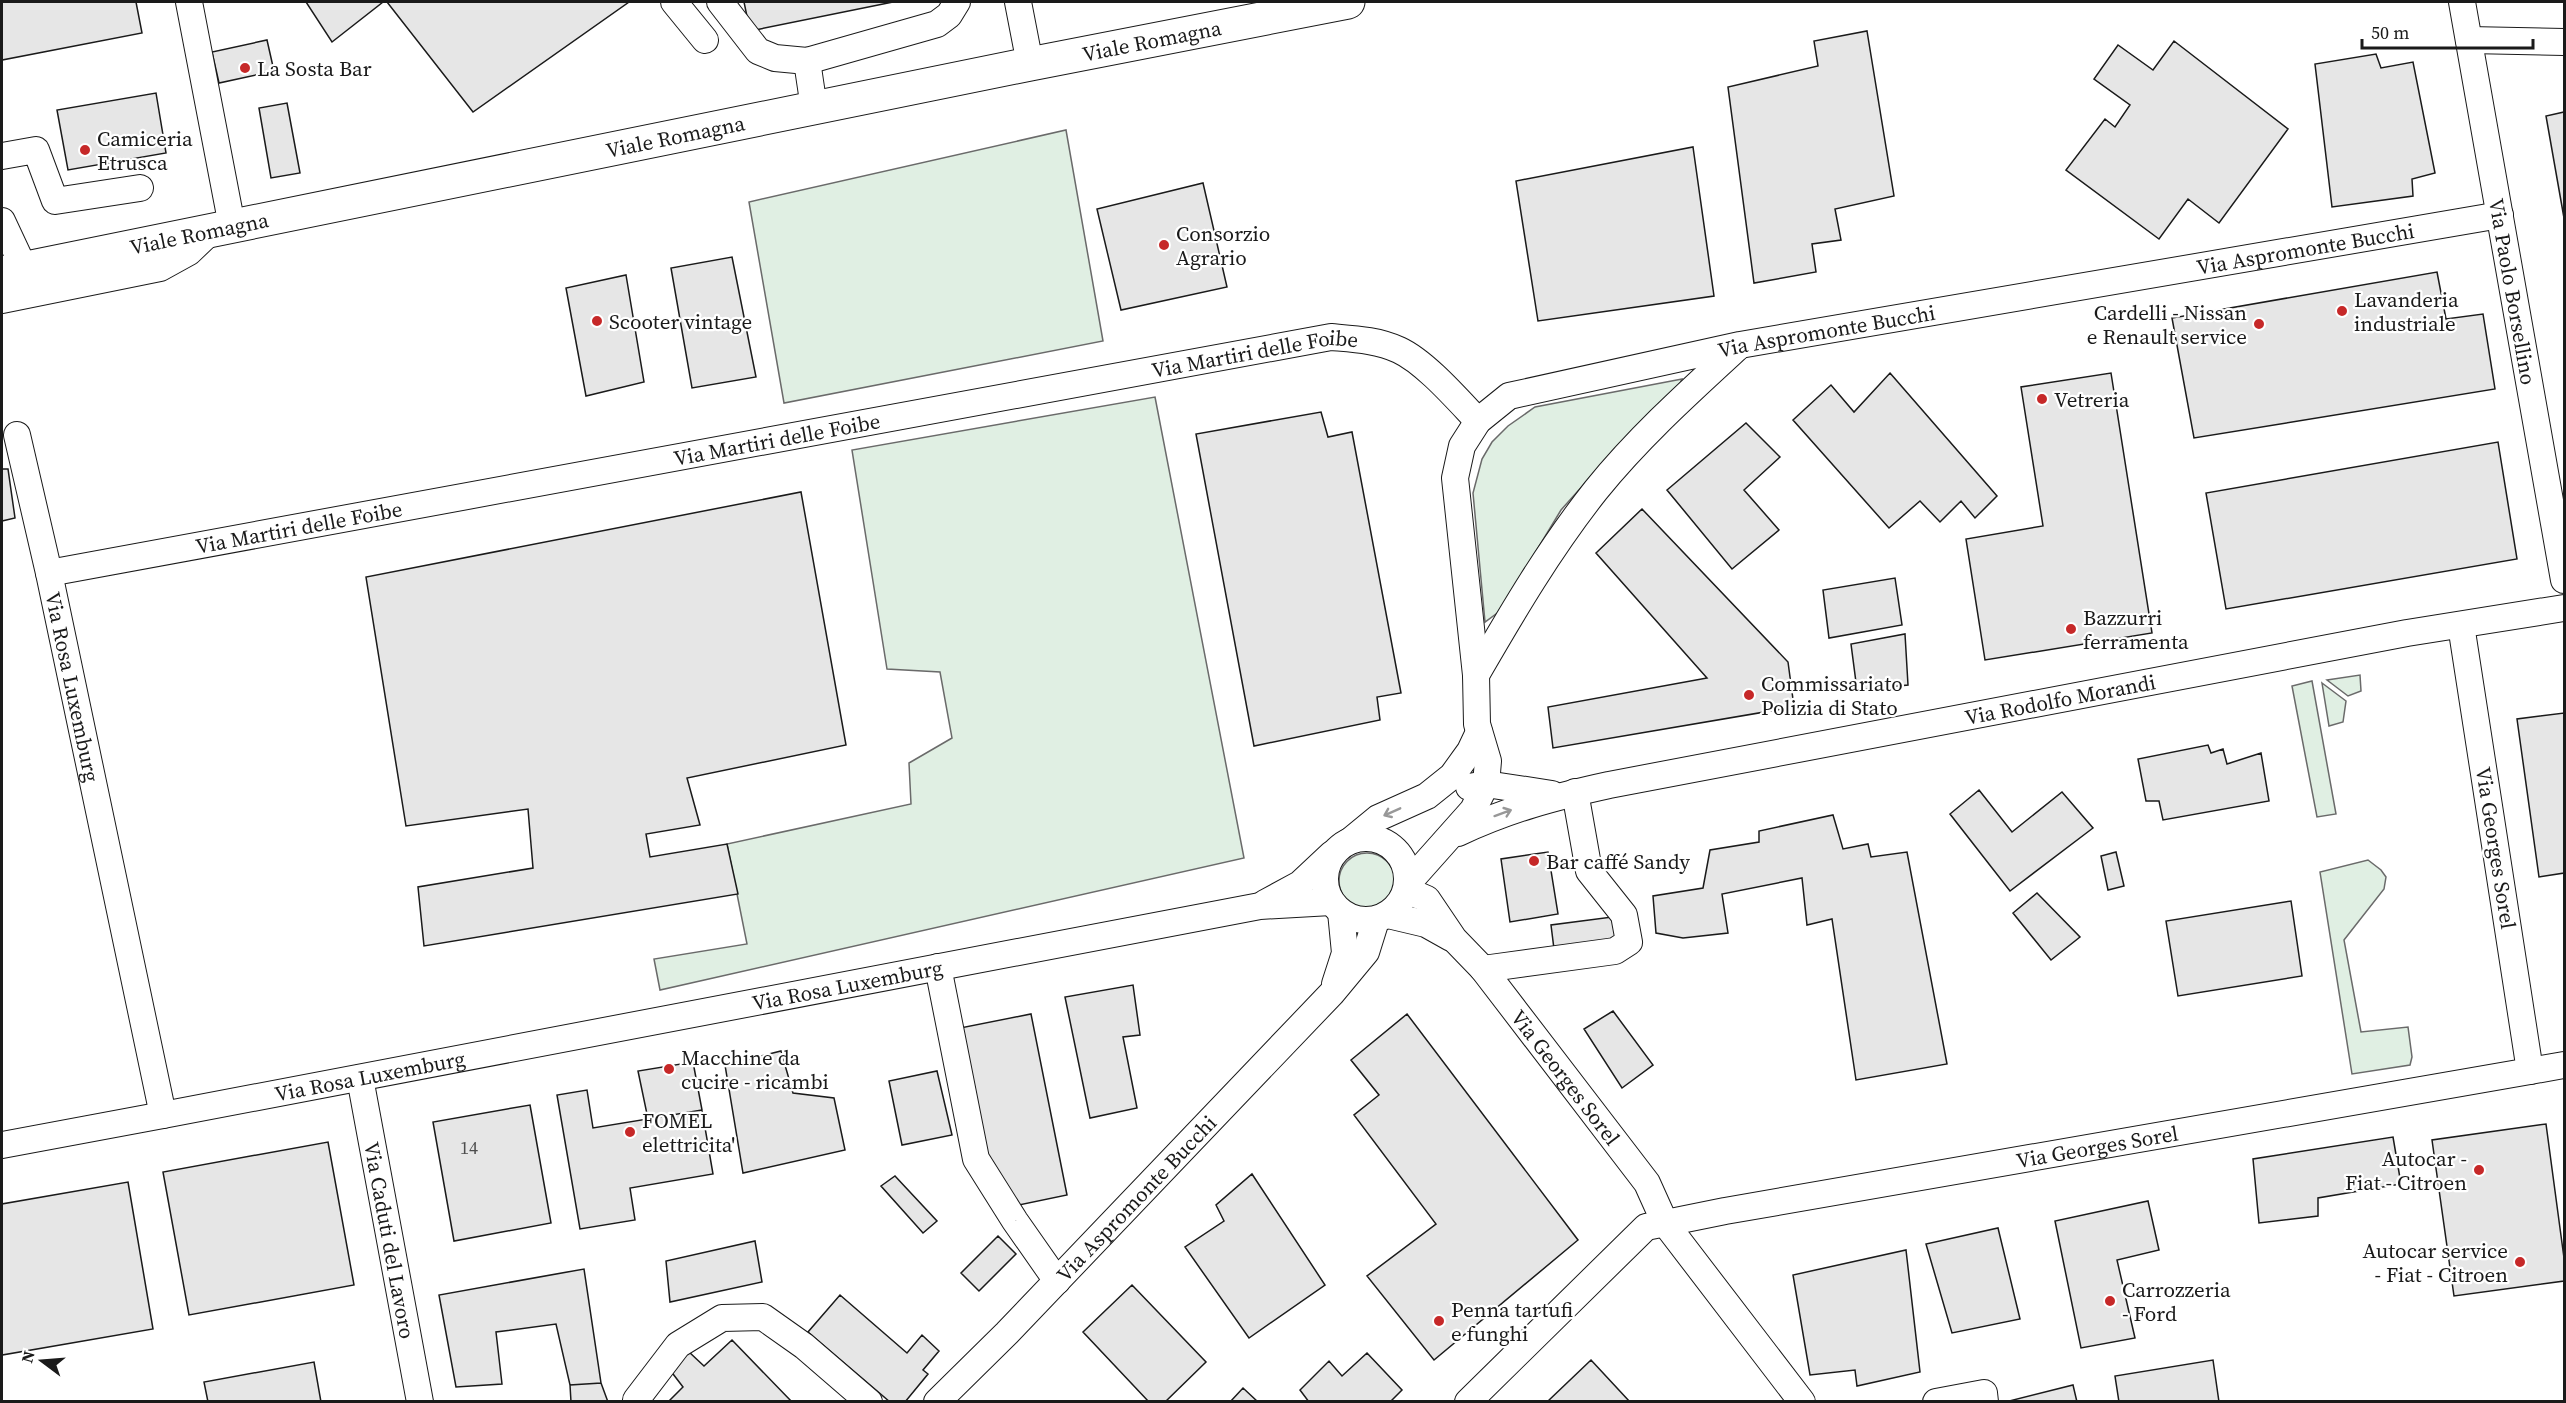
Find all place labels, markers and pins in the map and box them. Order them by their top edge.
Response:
place label: La Sosta Bar [257,54,372,83]
marker: La Sosta Bar [238,61,252,75]
place label: Camiceria Etrusca [97,124,193,177]
marker: Camiceria Etrusca [78,143,92,157]
place label: Consorzio Agrario [1176,219,1270,272]
marker: Consorzio Agrario [1157,238,1171,252]
place label: Lavanderia industriale [2354,285,2459,338]
place label: Cardelli - Nissan e Renault service [2087,298,2247,351]
marker: Lavanderia industriale [2335,304,2349,318]
place label: Scooter vintage [609,307,752,336]
marker: Scooter vintage [590,314,604,328]
marker: Cardelli - Nissan e Renault service [2252,317,2266,331]
place label: Vetreria [2054,385,2130,414]
marker: Vetreria [2035,392,2049,406]
place label: Bazzurri ferramenta [2083,603,2189,656]
marker: Bazzurri ferramenta [2064,622,2078,636]
place label: Commissariato Polizia di Stato [1761,669,1903,722]
marker: Commissariato Polizia di Stato [1742,688,1756,702]
place label: Bar caffé Sandy [1546,847,1690,876]
marker: Bar caffé Sandy [1527,854,1541,868]
place label: Macchine da cucire - ricambi [681,1043,829,1096]
marker: Macchine da cucire - ricambi [662,1062,676,1076]
place label: FOMEL elettricita' [642,1106,735,1159]
marker: FOMEL elettricita' [623,1125,637,1139]
place label: Autocar - Fiat - Citroen [2345,1144,2467,1197]
marker: Autocar - Fiat - Citroen [2472,1163,2486,1177]
place label: Autocar service - Fiat - Citroen [2363,1236,2508,1289]
marker: Autocar service - Fiat - Citroen [2513,1255,2527,1269]
place label: Carrozzeria - Ford [2122,1275,2231,1328]
marker: Carrozzeria - Ford [2103,1294,2117,1308]
place label: Penna tartufi e funghi [1451,1295,1573,1348]
marker: Penna tartufi e funghi [1432,1314,1446,1328]

